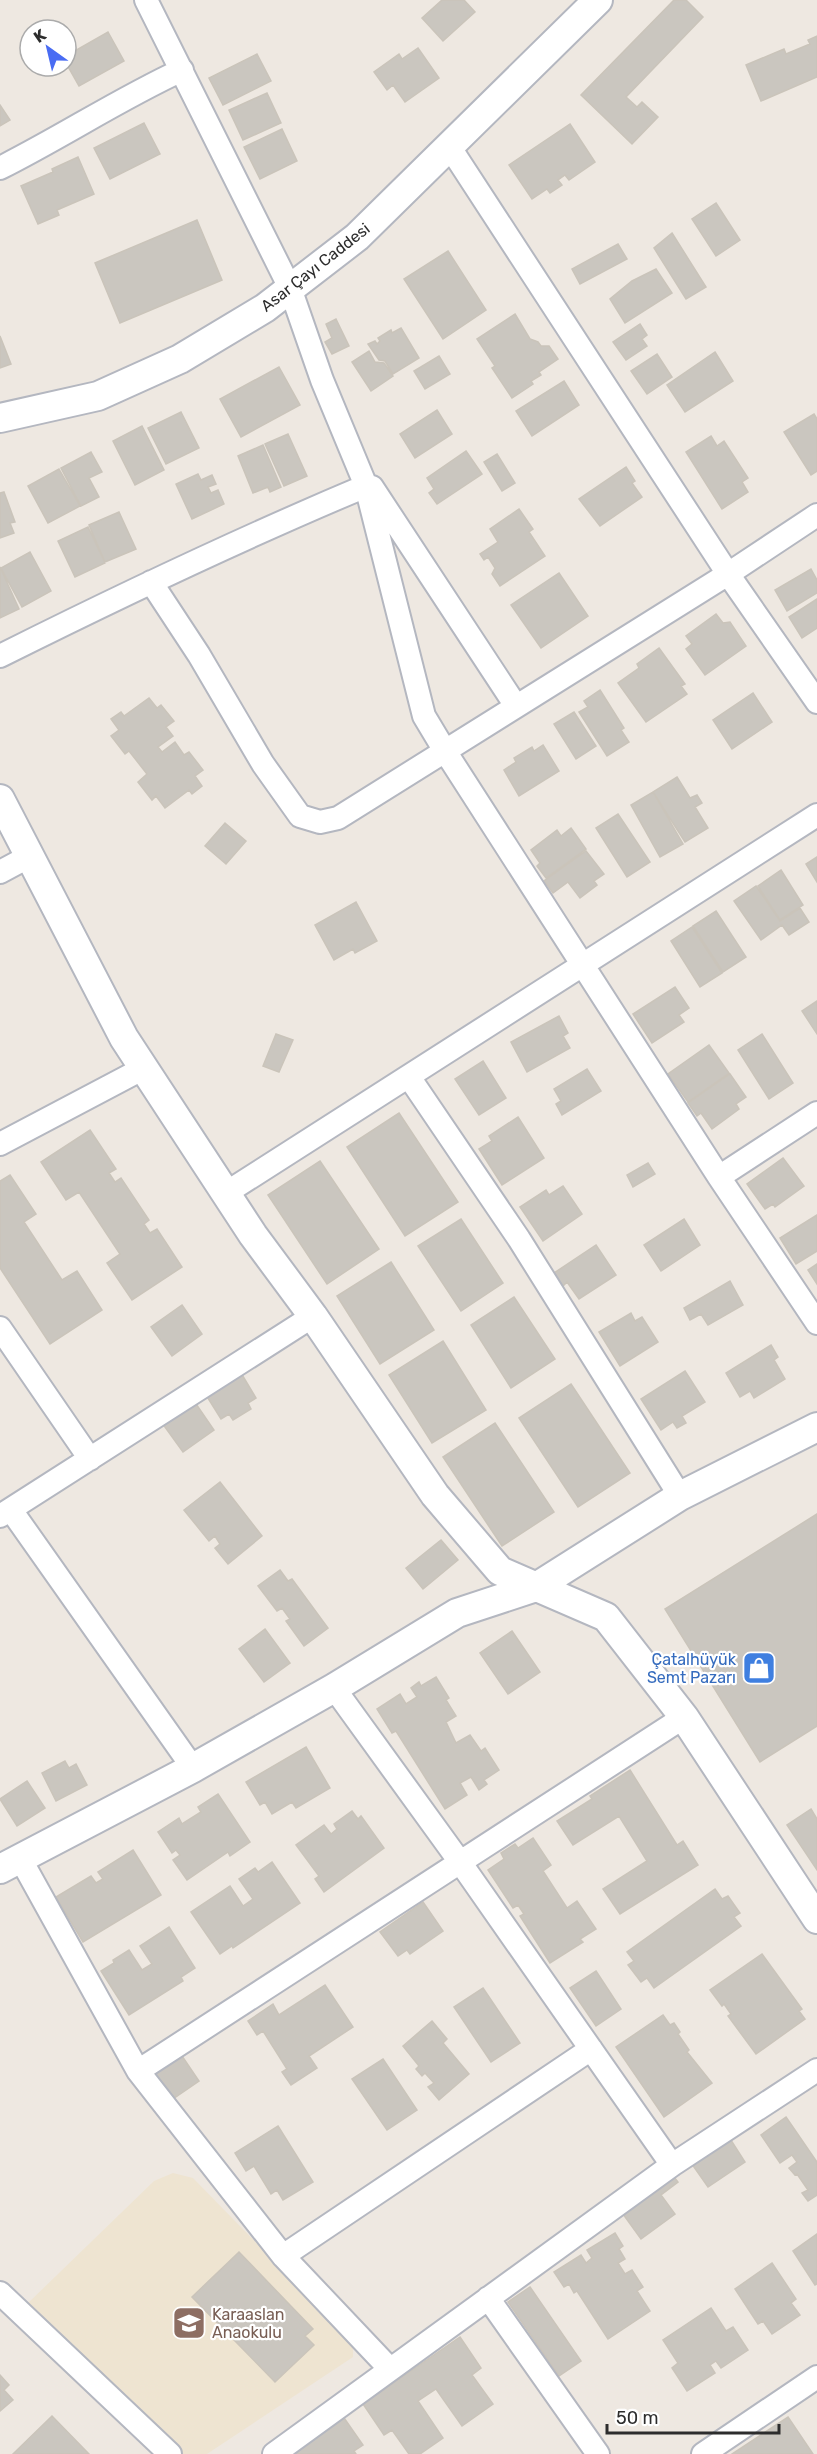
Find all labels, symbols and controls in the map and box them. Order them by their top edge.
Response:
north arrow [18,18,78,78]
text: K [30,25,50,47]
street label: Asar Çayı Caddesi [257,219,373,316]
place label: Çatalhüyük Semt Pazarı [647,1650,737,1687]
shop icon: Çatalhüyük Semt Pazarı [741,1650,777,1686]
school or university icon: Karaaslan Anaokulu [171,2305,207,2341]
place label: Karaaslan Anaokulu [212,2305,285,2342]
scale bar [607,2397,780,2435]
text: 50 m [616,2407,659,2429]

